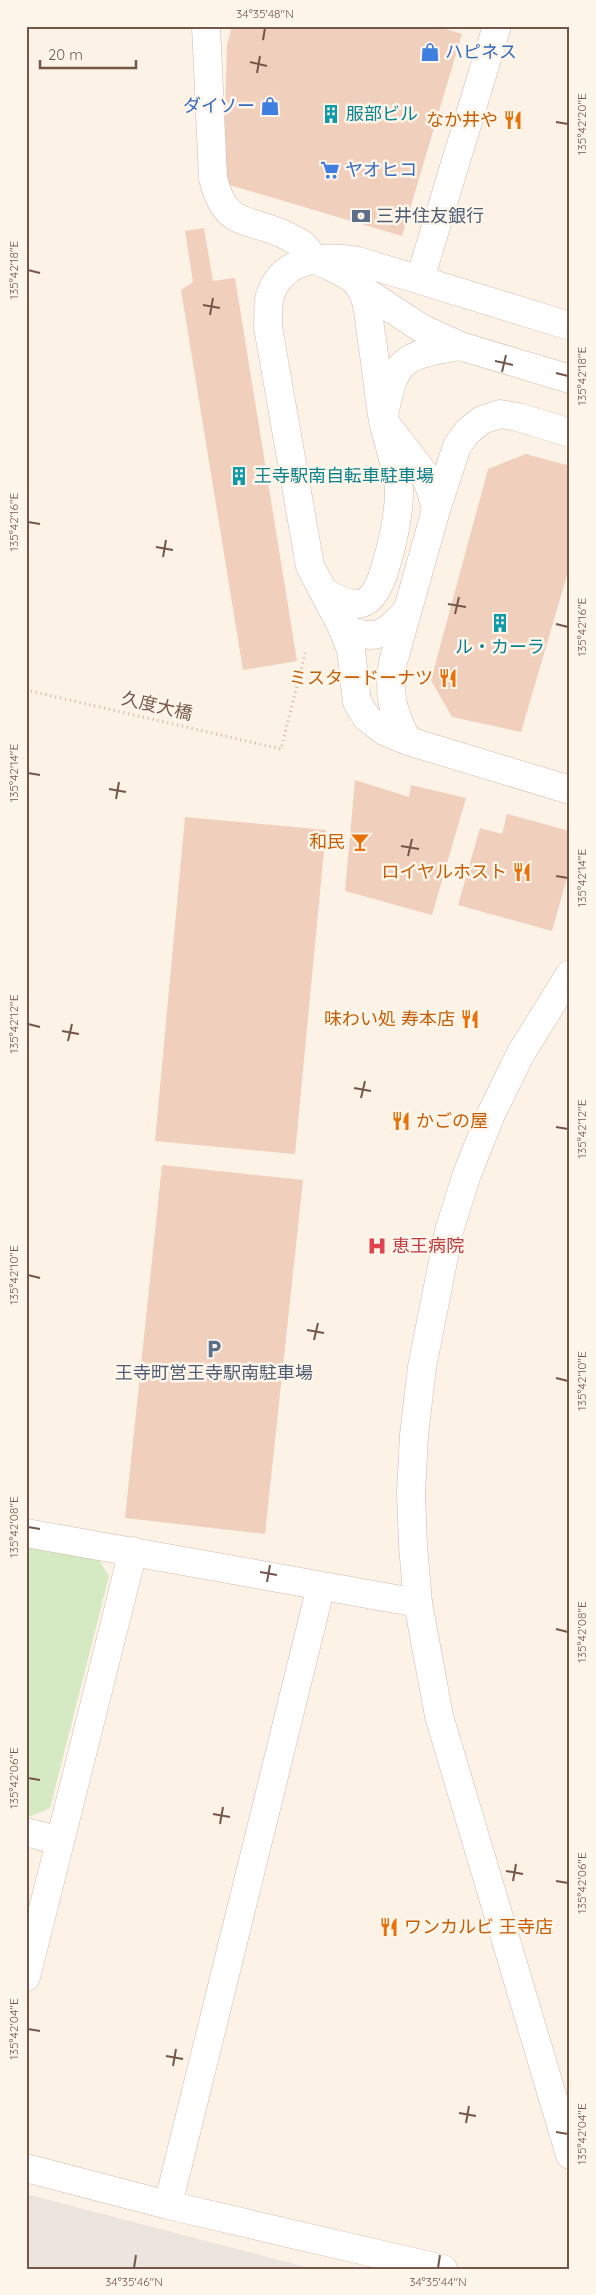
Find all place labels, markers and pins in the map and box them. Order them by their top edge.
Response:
place label: ハピネス [445,40,517,63]
shop icon: ハピネス [419,41,441,63]
place label: ダイソー [183,94,255,117]
shop icon: ダイソー [259,95,281,117]
place label: 服部ビル [346,102,418,125]
building icon: 服部ビル [320,103,342,125]
place label: なか井や [426,108,498,131]
restaurant icon: なか井や [502,109,524,131]
place label: ヤオヒコ [345,158,417,181]
supermarket icon: ヤオヒコ [319,159,341,181]
place label: 三井住友銀行 [376,204,484,227]
bank icon: 三井住友銀行 [350,205,372,227]
place label: 王寺駅南自転車駐車場 [254,464,434,487]
building icon: 王寺駅南自転車駐車場 [228,465,250,487]
building icon: ル・カーラ [489,612,511,634]
place label: ル・カーラ [455,635,545,658]
place label: ミスタードーナツ [289,666,433,689]
restaurant icon: ミスタードーナツ [437,667,459,689]
place label: 和民 [309,830,345,853]
bar icon: 和民 [349,831,371,853]
place label: ロイヤルホスト [382,860,507,883]
restaurant icon: ロイヤルホスト [511,861,533,883]
place label: 味わい処 寿本店 [324,1007,455,1030]
restaurant icon: 味わい処 寿本店 [459,1008,481,1030]
place label: かごの屋 [416,1109,488,1132]
restaurant icon: かごの屋 [390,1110,412,1132]
place label: 恵王病院 [392,1234,464,1257]
hospital icon: 恵王病院 [366,1235,388,1257]
parking icon: 王寺町営王寺駅南駐車場 [203,1338,225,1360]
place label: 王寺町営王寺駅南駐車場 [115,1361,313,1384]
place label: ワンカルビ 王寺店 [404,1915,553,1938]
restaurant icon: ワンカルビ 王寺店 [378,1916,400,1938]

